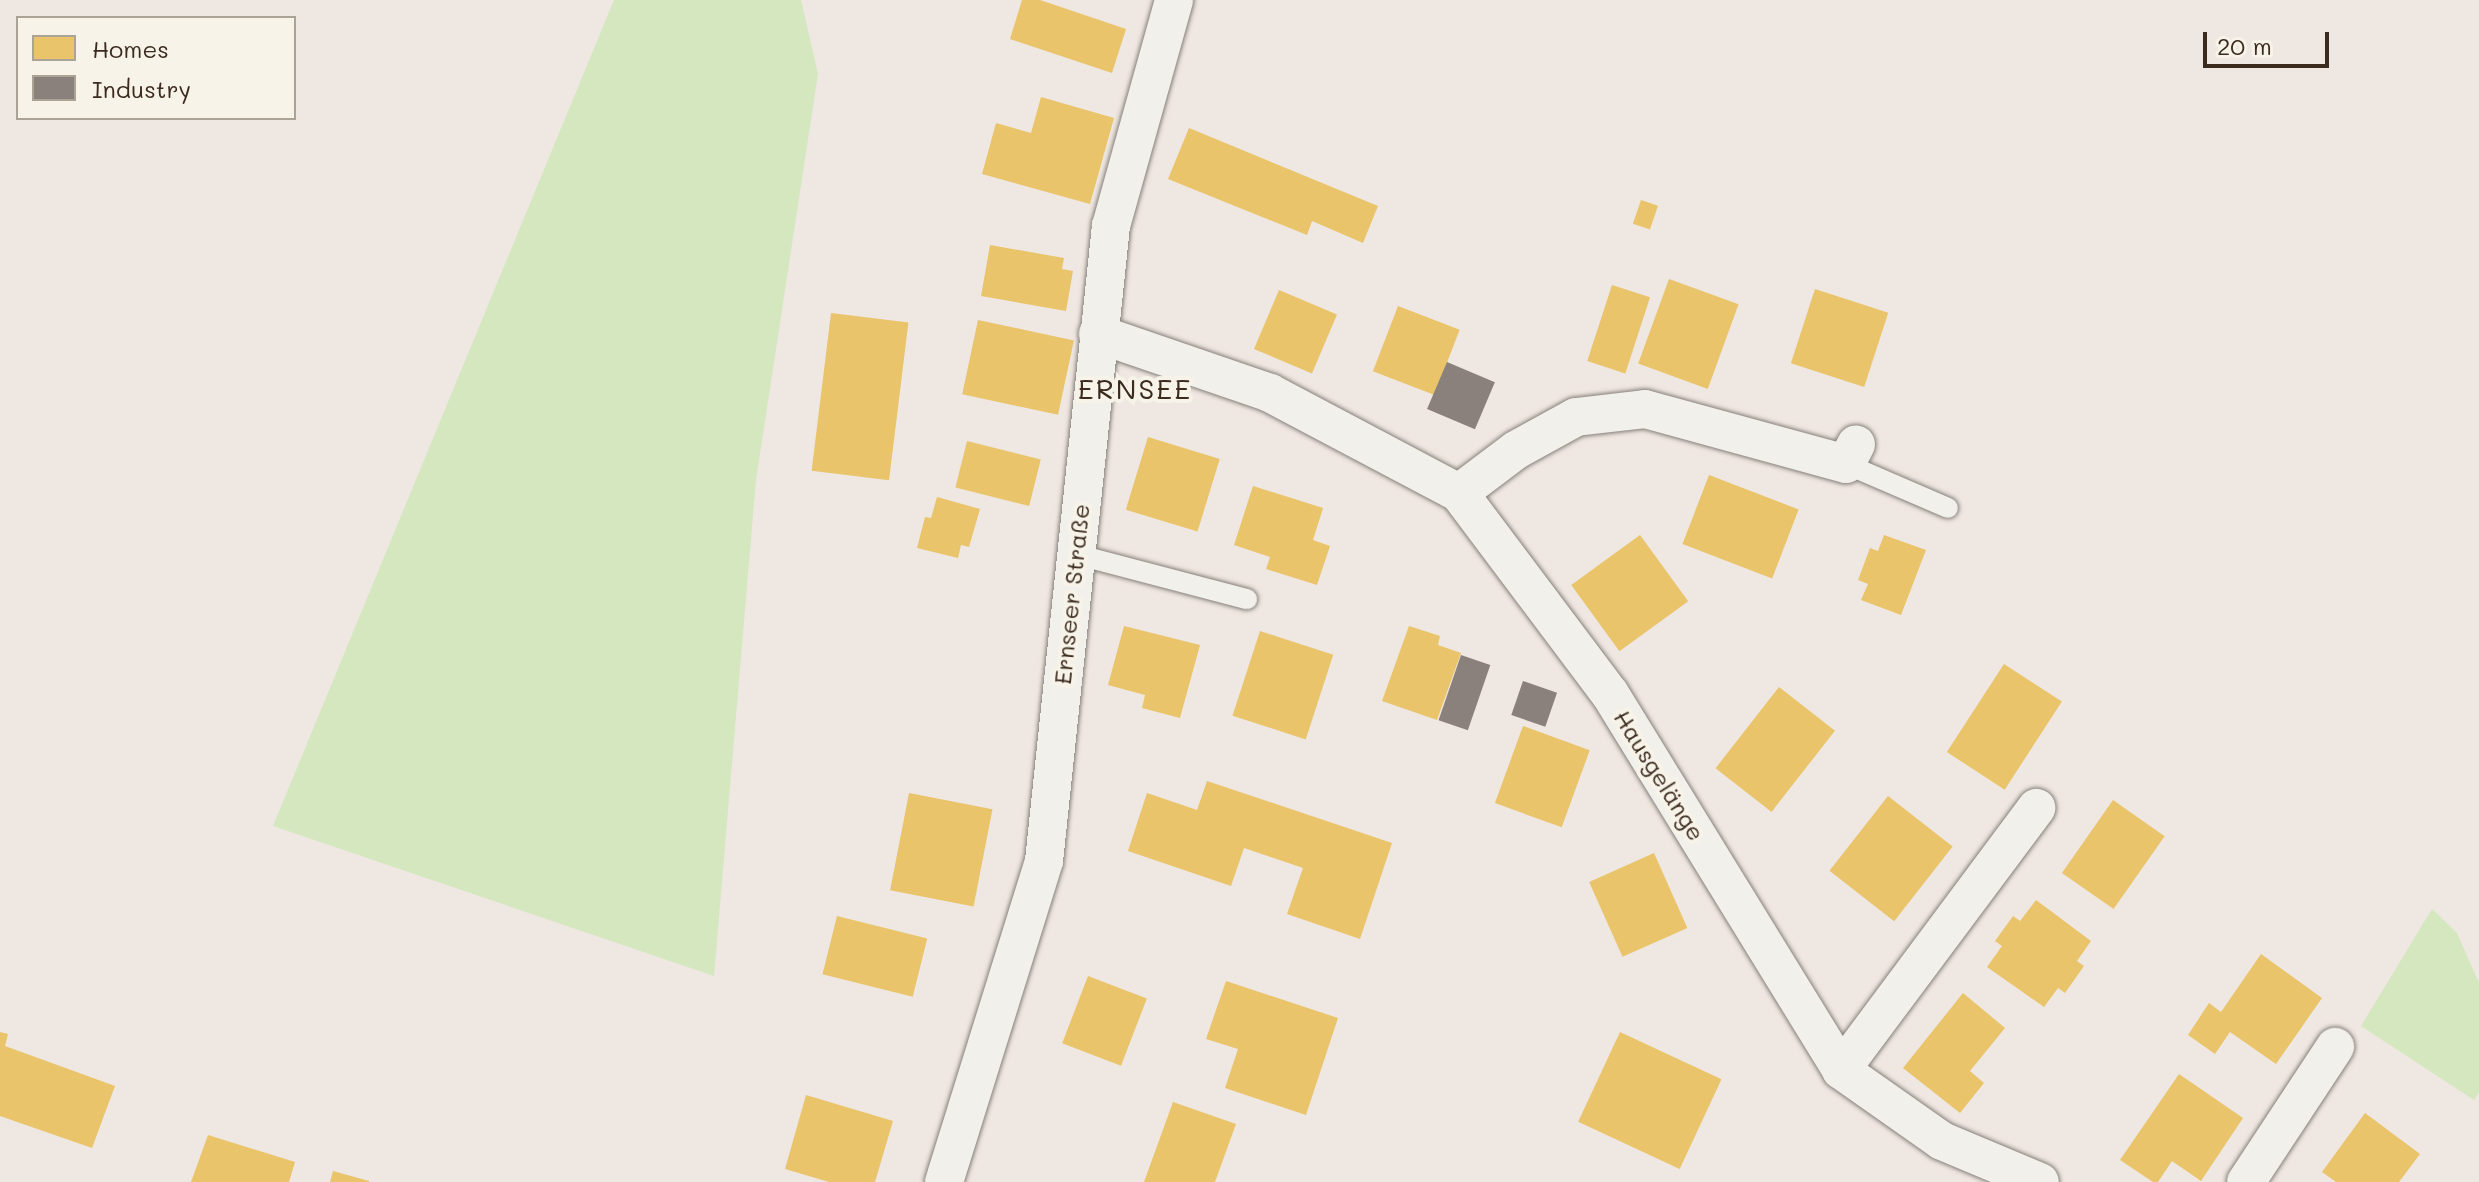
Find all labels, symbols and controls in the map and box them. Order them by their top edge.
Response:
legend [16,16,296,120]
scale bar [2207,16,2333,66]
text: 20 m [2217,30,2272,61]
text: Homes [92,33,169,64]
text: Industry [92,73,191,104]
district label: ERNSEE [1078,371,1192,405]
street label: Ernseer Straße [1047,502,1095,686]
street label: Hausgelänge [1608,704,1712,846]

